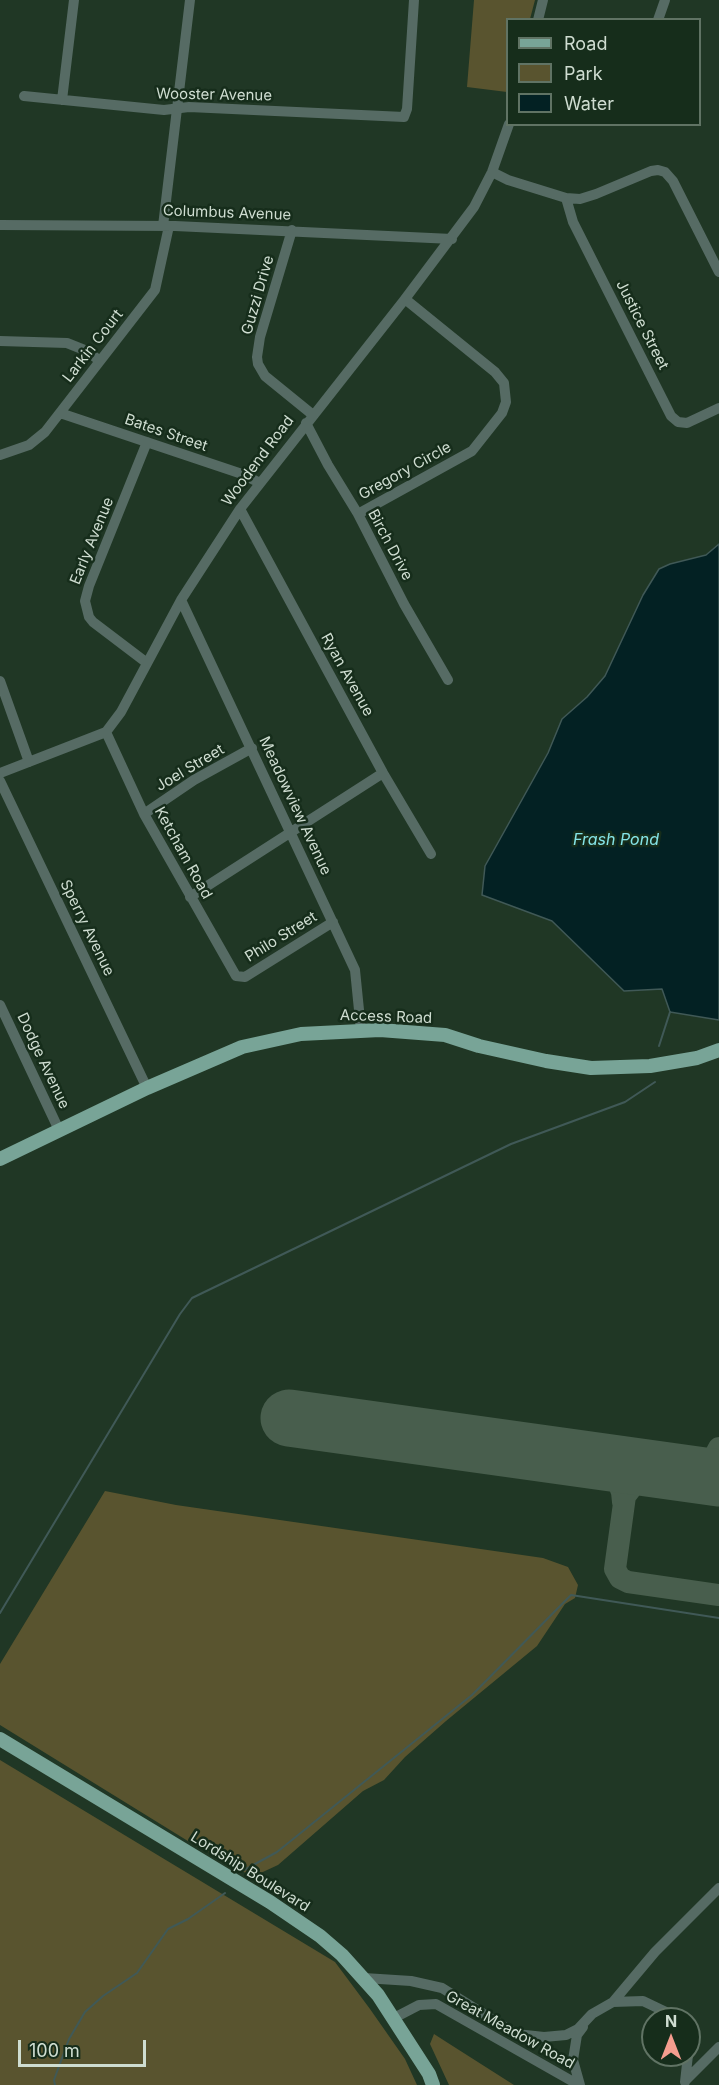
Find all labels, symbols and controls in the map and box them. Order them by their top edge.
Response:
legend [506,18,701,126]
text: Road [564,33,607,54]
text: Park [564,63,603,84]
street label: Wooster Avenue [156,85,272,105]
text: Water [564,93,614,114]
street label: Columbus Avenue [162,202,292,224]
street label: Guzzi Drive [238,253,278,337]
street label: Justice Street [612,277,672,373]
street label: Larkin Court [59,306,127,386]
street label: Bates Street [122,410,210,456]
street label: Woodend Road [218,412,298,510]
street label: Gregory Circle [356,438,454,504]
street label: Early Avenue [66,495,118,587]
street label: Birch Drive [364,506,416,584]
street label: Ryan Avenue [317,630,377,720]
street label: Meadowview Avenue [255,734,335,878]
street label: Joel Street [153,741,227,795]
street label: Ketcham Road [150,804,216,902]
water label: Frash Pond [573,830,659,850]
street label: Sperry Avenue [56,877,118,979]
street label: Philo Street [242,908,320,966]
street label: Access Road [339,1006,433,1028]
street label: Dodge Avenue [13,1010,73,1112]
street label: Lordship Boulevard [187,1828,313,1916]
street label: Great Meadow Road [442,1987,578,2073]
north arrow [641,2007,701,2067]
text: N [665,2011,677,2031]
scale bar [21,2028,148,2066]
text: 100 m [29,2040,80,2061]

